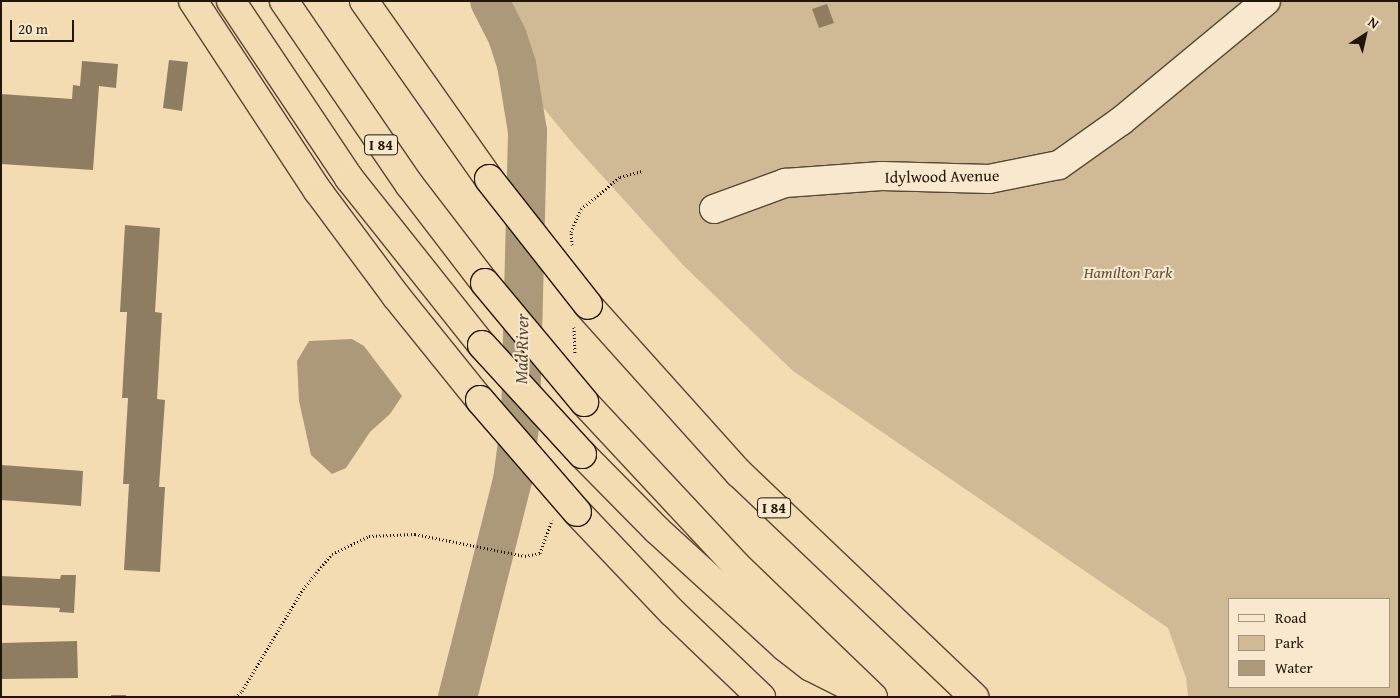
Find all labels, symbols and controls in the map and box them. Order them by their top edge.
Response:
scale bar [12,10,76,42]
north arrow [1340,10,1390,60]
text: N [1364,12,1383,34]
text: 20 m [18,18,48,39]
road number: I 84 [364,132,398,158]
street label: Idylwood Avenue [885,165,999,187]
park label: Hamilton Park [1084,262,1172,282]
water label: Mad River [511,314,533,384]
road number: I 84 [756,496,792,520]
legend [1228,598,1390,688]
text: Road [1275,607,1306,628]
text: Park [1275,632,1304,653]
text: Water [1275,657,1313,678]

